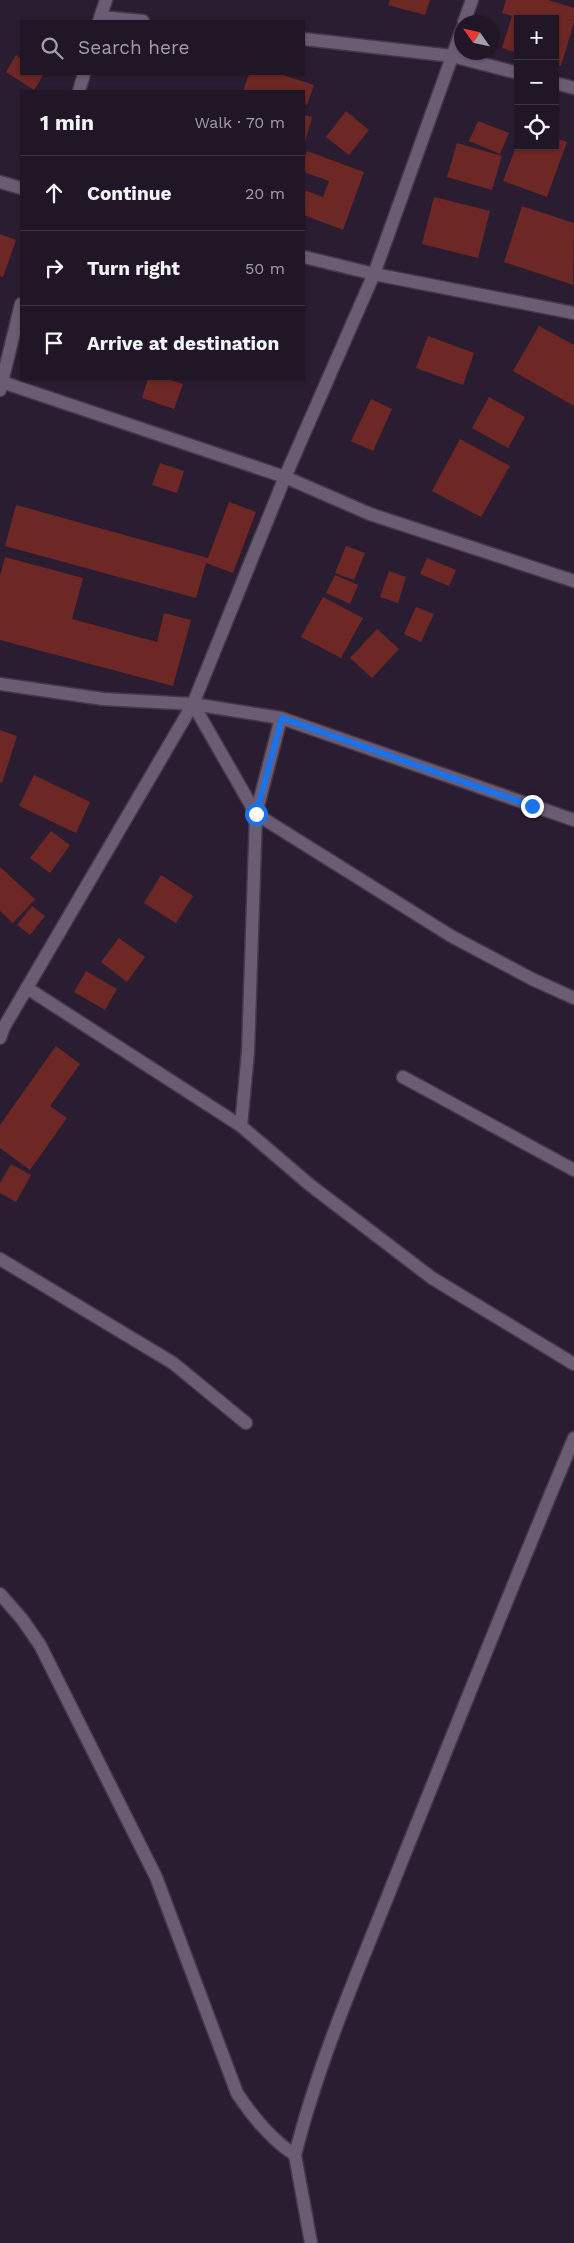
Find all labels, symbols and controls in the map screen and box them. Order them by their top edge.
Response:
north arrow [454,15,499,60]
map controls [514,15,559,150]
button: + [514,15,559,60]
search box [20,20,305,75]
icon: search [38,34,66,62]
text: Search here [78,36,189,59]
button: − [514,60,559,105]
button: locate [514,105,559,150]
text: 1 min [40,110,94,135]
text: Walk · 70 m [194,113,285,132]
icon: ahead [40,179,68,207]
text: Continue [87,182,171,205]
text: 20 m [245,184,285,203]
icon: right [40,254,68,282]
text: Turn right [87,257,180,280]
text: 50 m [245,259,285,278]
icon: arrive [40,329,68,357]
text: Arrive at destination [87,332,279,355]
route end [521,795,544,818]
route start [245,803,268,826]

